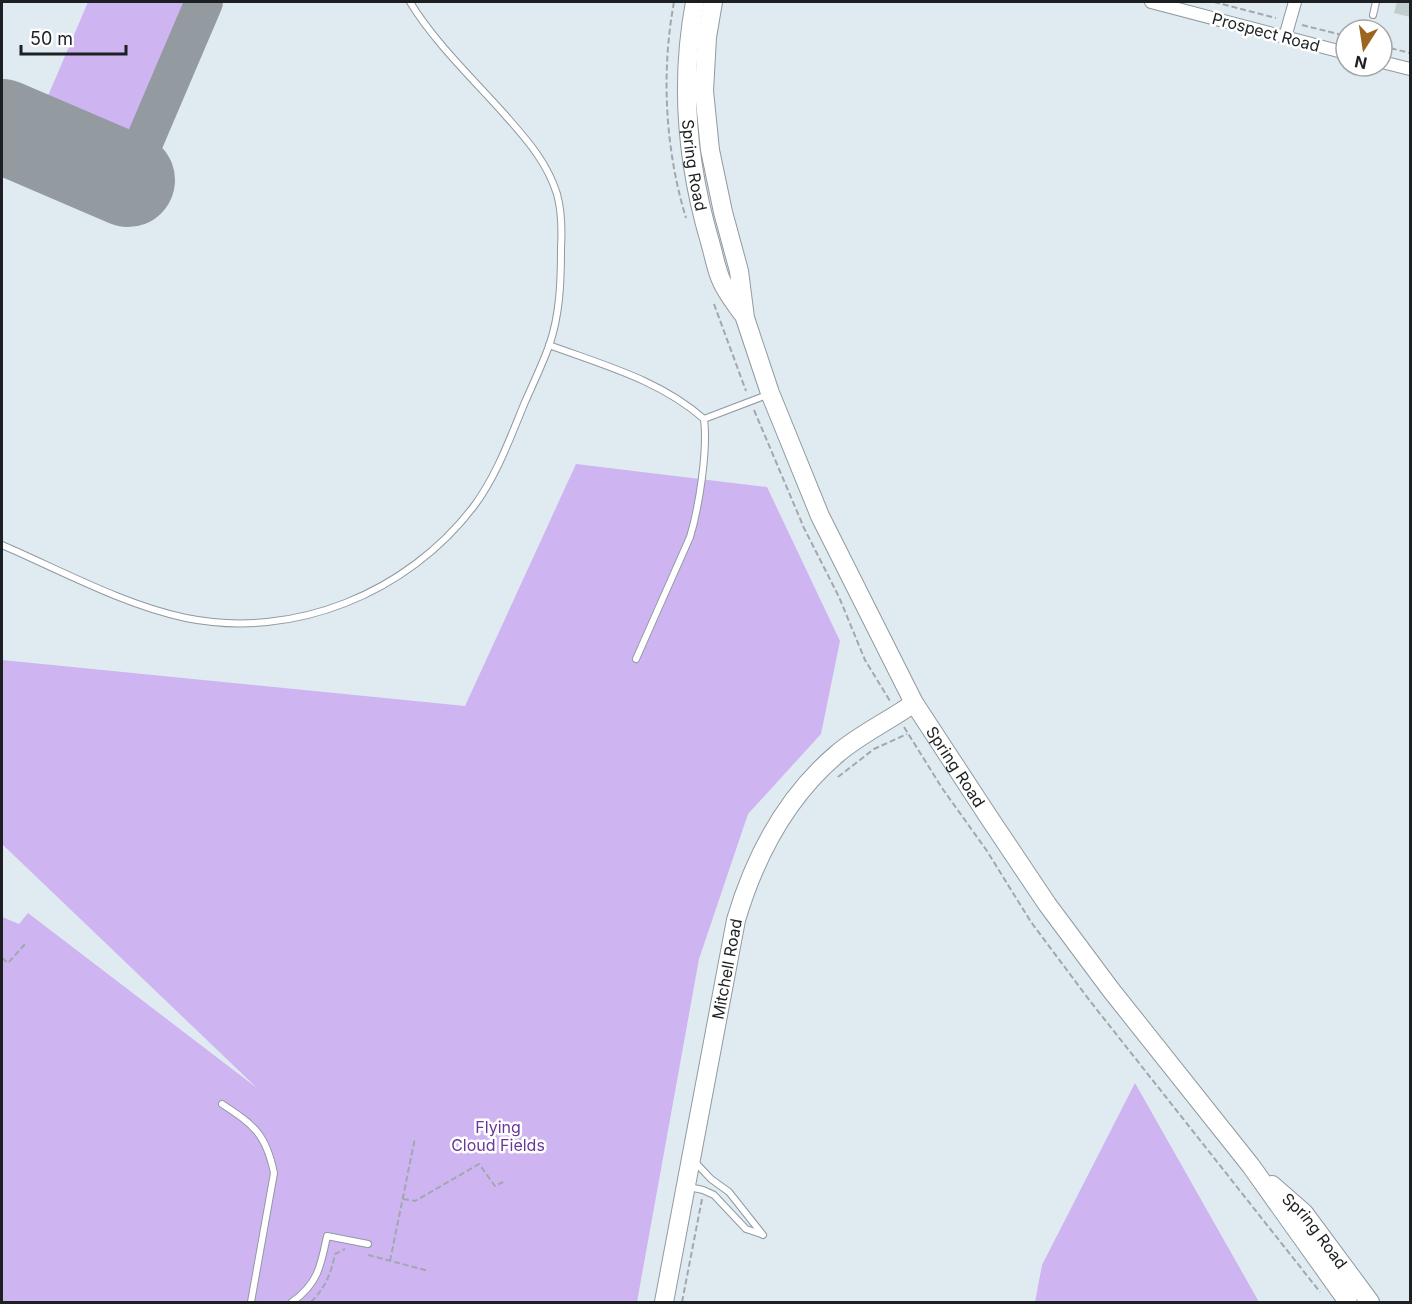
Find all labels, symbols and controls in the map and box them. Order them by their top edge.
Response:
street label: Prospect Road [1210,8,1322,56]
scale bar [21,18,126,56]
north arrow [1334,18,1394,78]
text: 50 m [30,28,73,49]
text: N [1353,52,1369,74]
street label: Spring Road [678,119,711,213]
street label: Spring Road [922,722,989,811]
street label: Mitchell Road [707,917,746,1021]
park label: Flying Cloud Fields [451,1117,545,1155]
street label: Spring Road [1278,1188,1352,1273]

